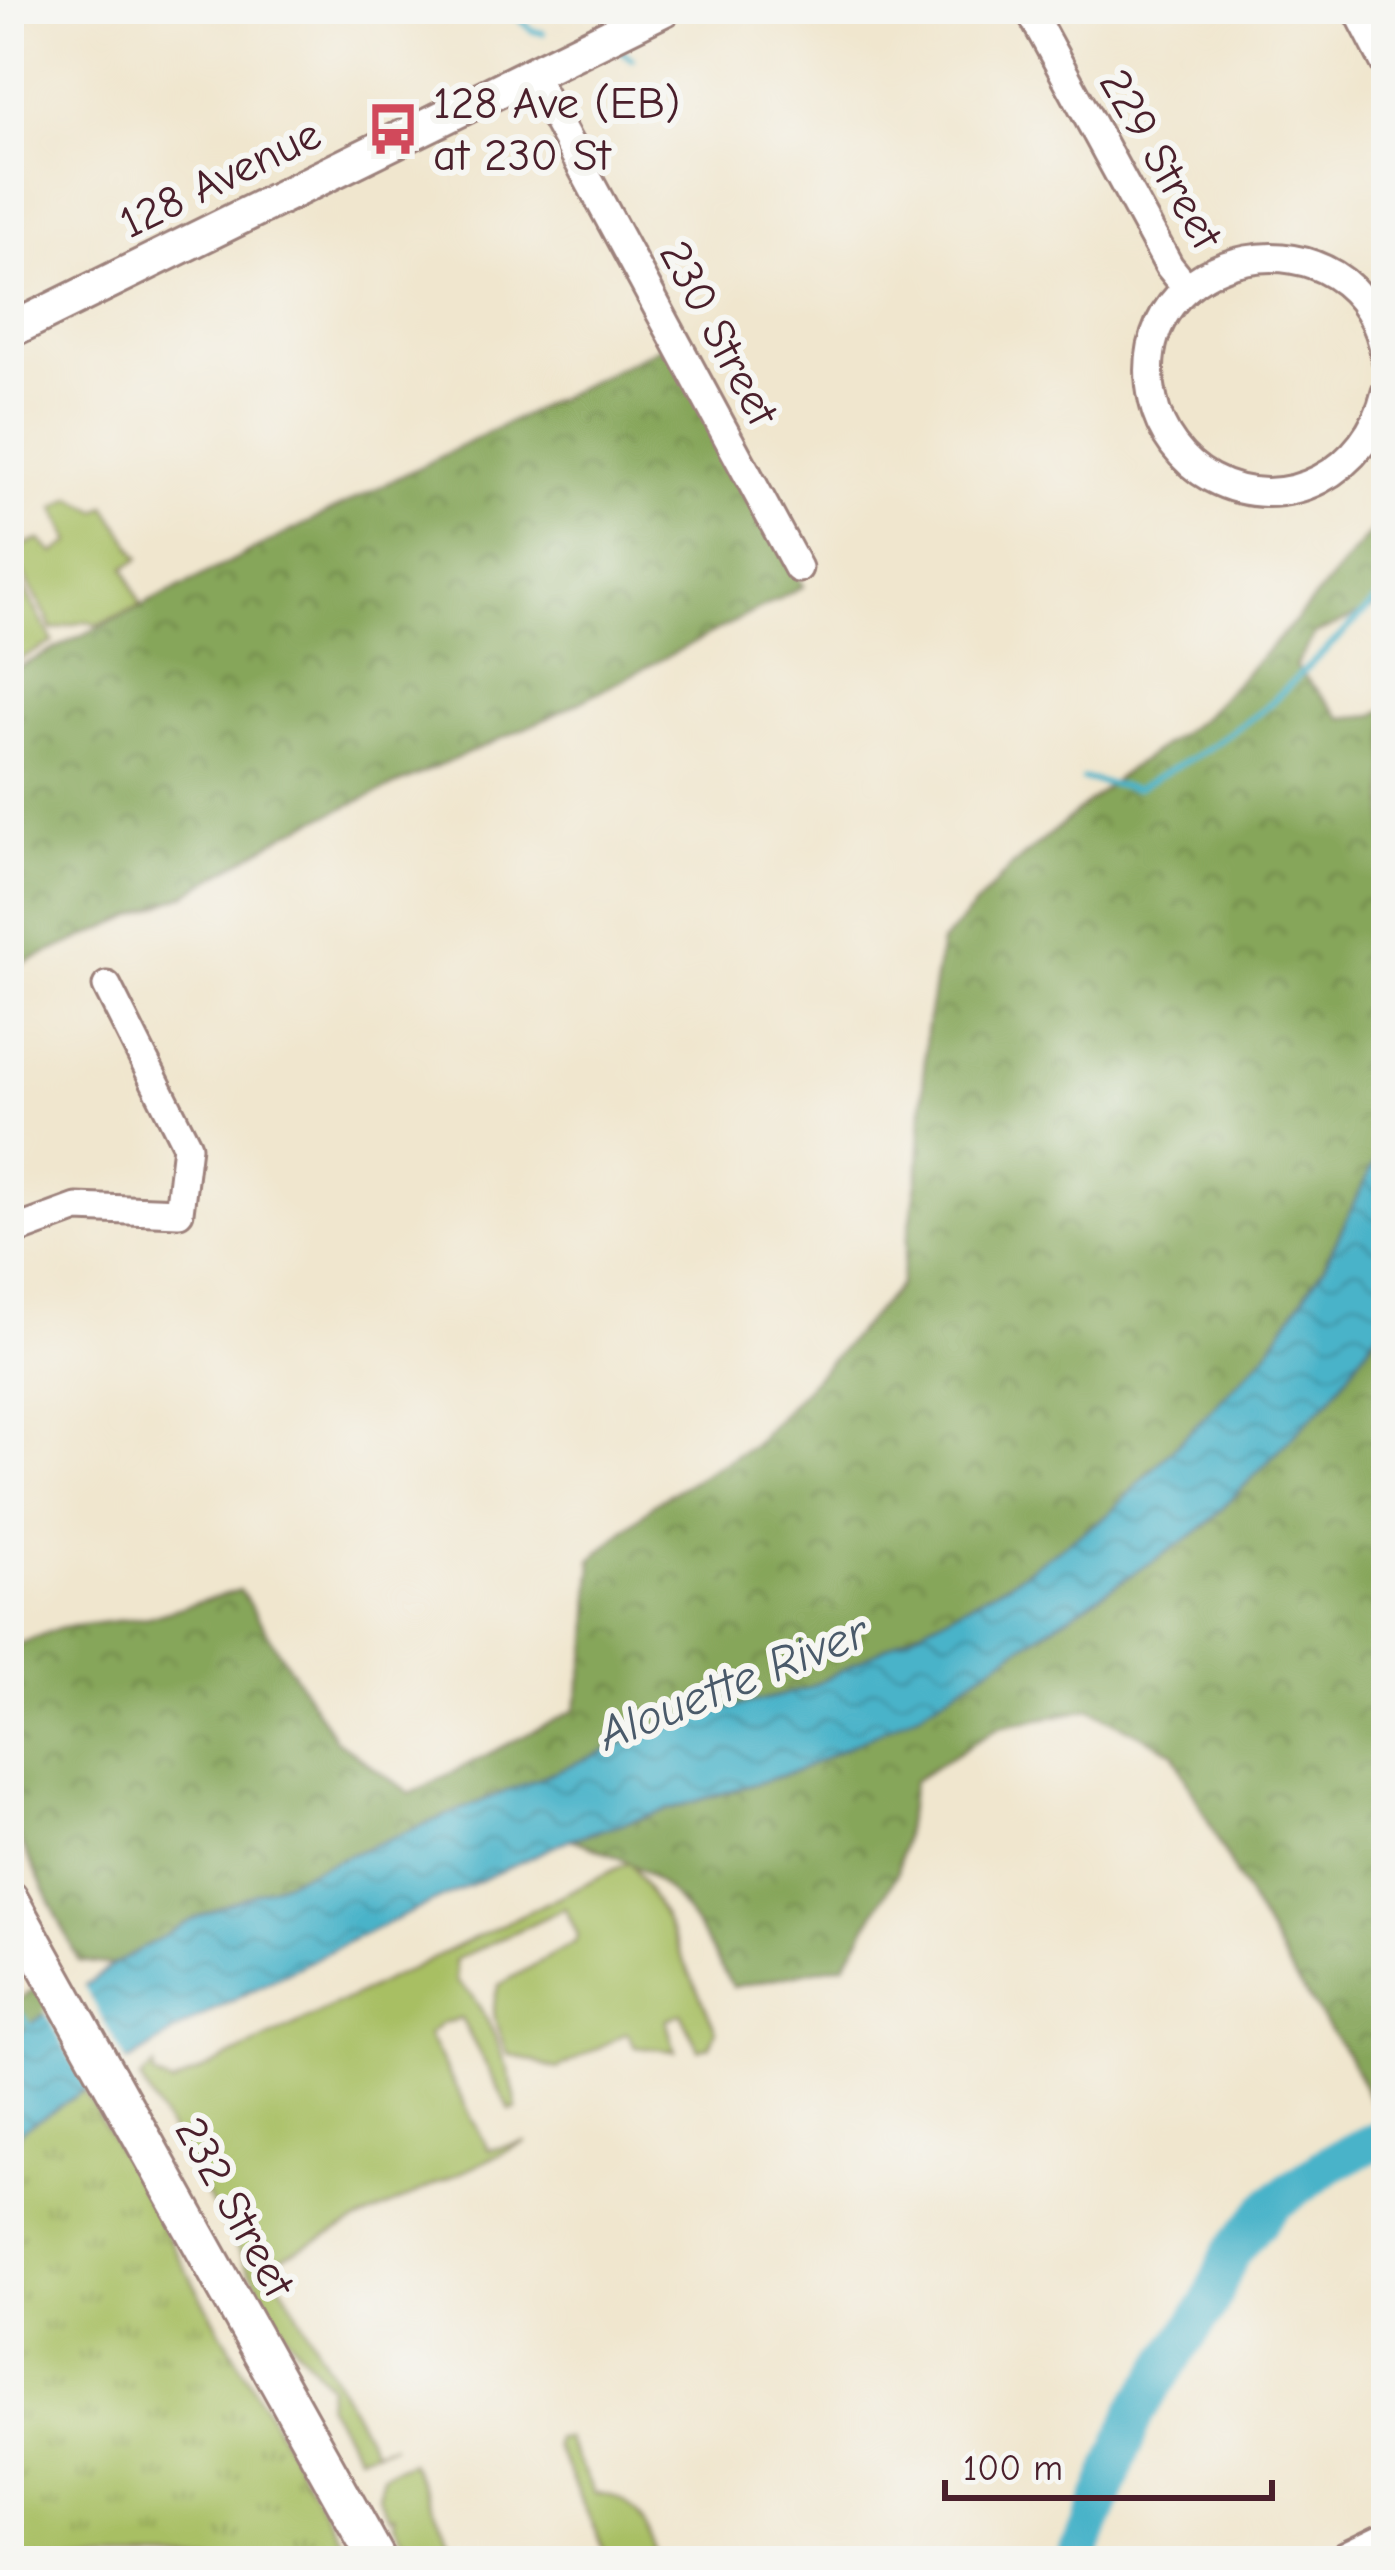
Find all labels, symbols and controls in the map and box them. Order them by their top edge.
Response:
street label: 229 Street [1089,60,1234,259]
place label: 128 Ave (EB) at 230 St [433,77,680,181]
bus stop icon: 128 Ave (EB) at 230 St [364,100,422,158]
street label: 128 Avenue [111,107,329,249]
street label: 230 Street [649,232,790,435]
water label: Alouette River [589,1603,877,1762]
street label: 232 Street [164,2108,306,2307]
scale bar [945,2426,1272,2500]
text: 100 m [963,2448,1063,2489]

